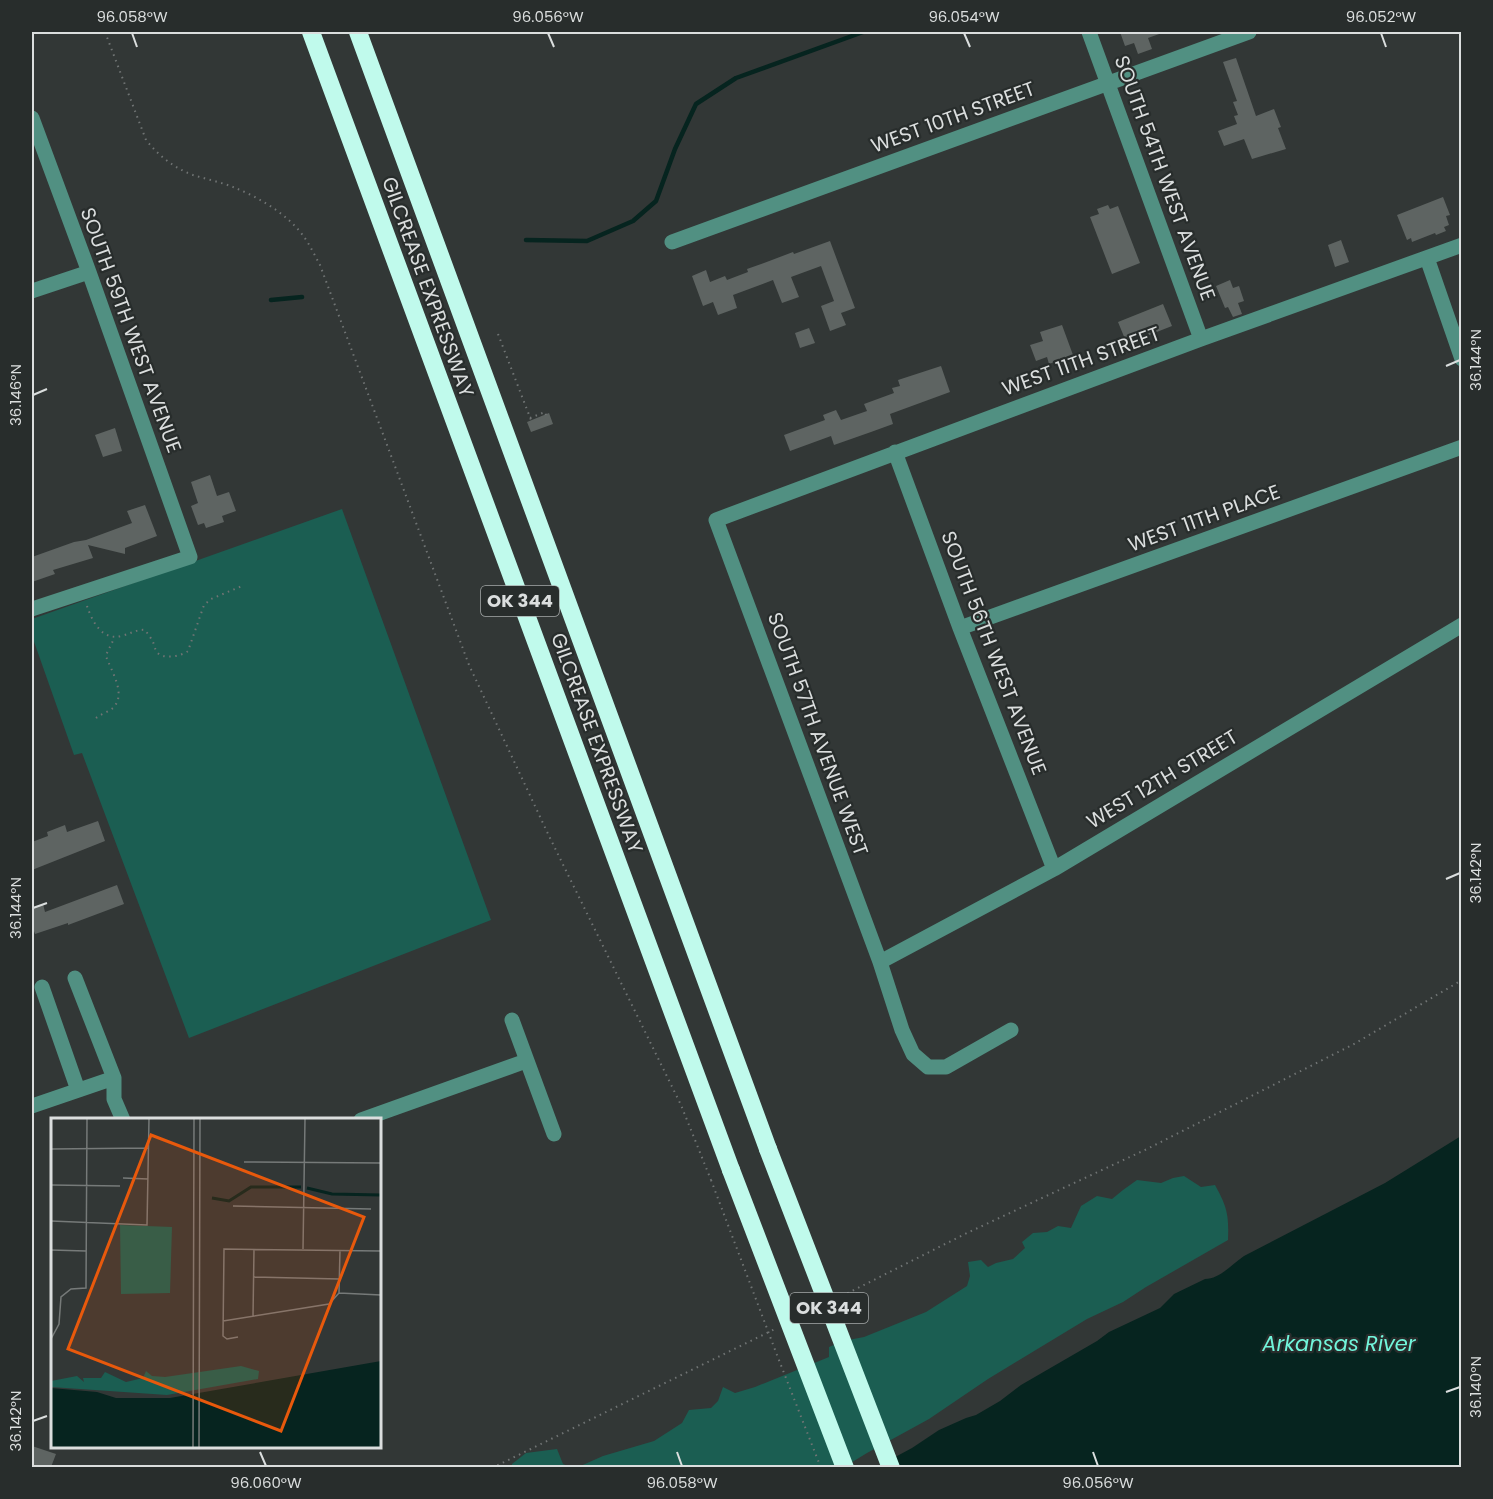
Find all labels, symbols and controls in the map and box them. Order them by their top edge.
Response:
text: 96.058°W [96,6,168,27]
text: 96.056°W [512,6,584,27]
text: 96.054°W [928,6,1000,27]
text: 96.052°W [1346,6,1417,27]
street label: SOUTH 54TH WEST AVENUE [1108,52,1222,304]
street label: WEST 10TH STREET [867,74,1039,160]
street label: GILCREASE EXPRESSWAY [375,173,481,401]
street label: SOUTH 59TH WEST AVENUE [74,204,188,456]
street label: WEST 11TH STREET [998,319,1164,403]
text: 36.144°N [1465,329,1486,391]
text: 36.146°N [5,364,26,426]
street label: WEST 11TH PLACE [1124,478,1284,558]
street label: SOUTH 56TH WEST AVENUE [935,527,1053,779]
road number: OK 344 [481,586,559,616]
street label: SOUTH 57TH AVENUE WEST [761,608,875,860]
street label: GILCREASE EXPRESSWAY [544,629,650,857]
street label: WEST 12TH STREET [1081,723,1243,835]
text: 36.142°N [1465,842,1486,904]
text: 36.144°N [5,877,26,939]
inset map [51,1118,381,1448]
road number: OK 344 [790,1293,868,1323]
water label: Arkansas River [1261,1329,1417,1358]
text: 36.140°N [1465,1356,1486,1418]
text: 36.142°N [5,1390,26,1452]
text: 96.060°W [230,1472,302,1493]
text: 96.058°W [646,1472,718,1493]
text: 96.056°W [1062,1472,1134,1493]

